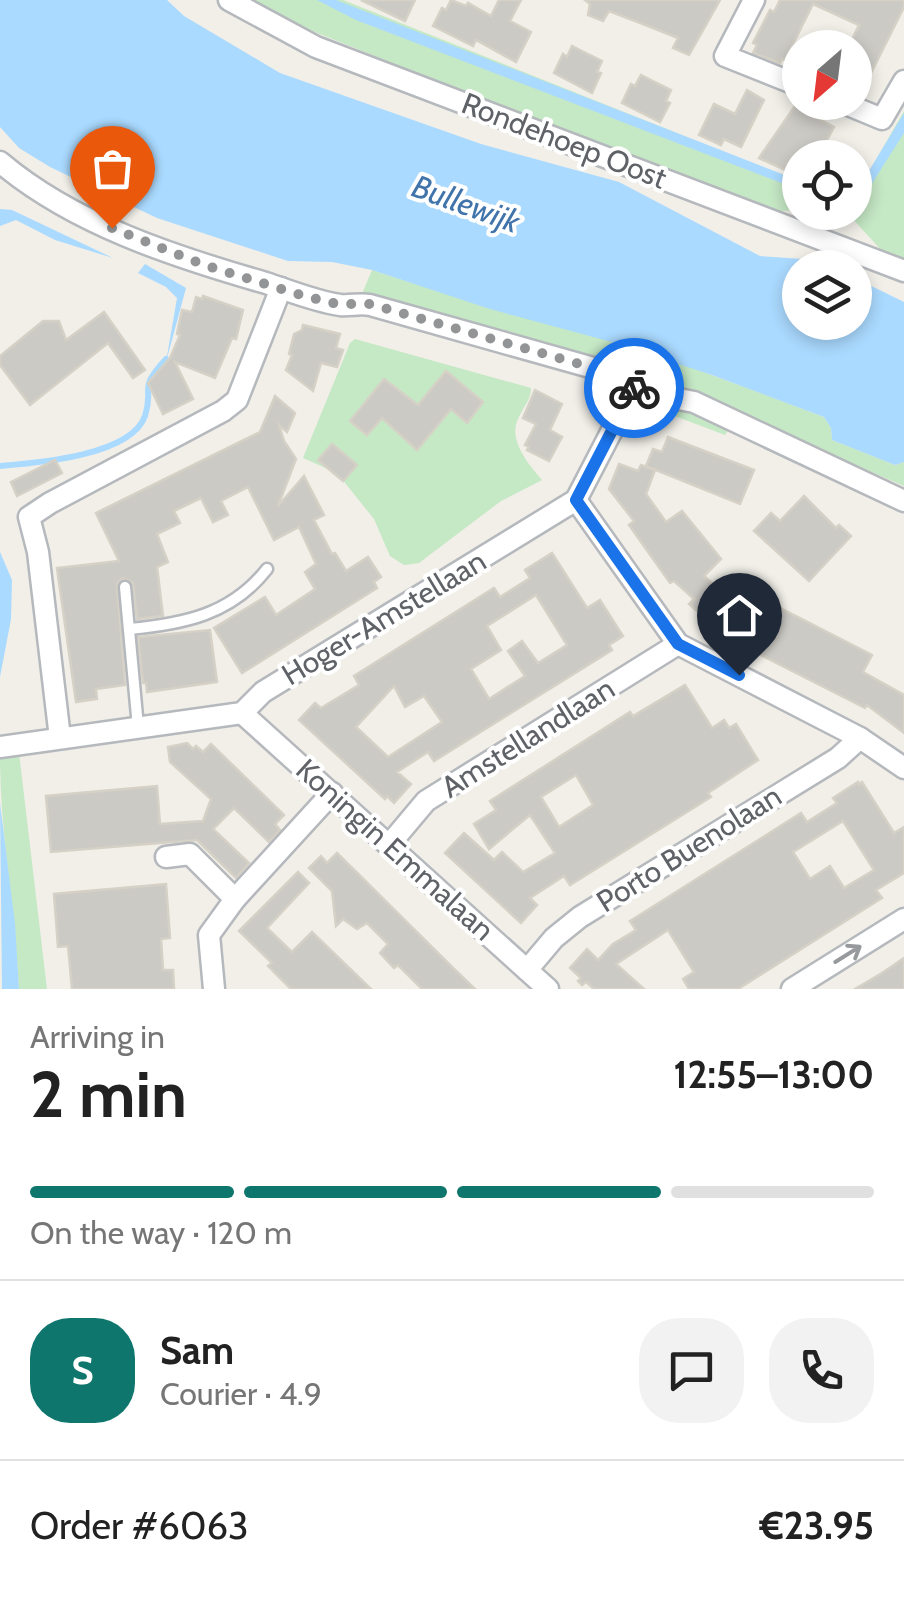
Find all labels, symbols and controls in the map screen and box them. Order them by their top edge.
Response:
north arrow [782,30,872,120]
map controls [782,30,872,340]
street label: Rondehoep Oost [457,84,672,197]
pin [70,126,155,229]
button: locate [782,140,872,230]
icon: bag [85,141,140,196]
water label: Bullewijk [407,166,527,241]
button: layers [782,250,872,340]
courier [584,338,684,438]
icon: bike [607,361,662,416]
street label: Hoger-Amstellaan [275,542,492,693]
pin [697,573,782,676]
icon: home [712,588,767,643]
street label: Amstellandlaan [434,670,621,806]
street label: Koningin Emmalaan [289,751,502,948]
street label: Porto Buenolaan [590,777,788,920]
one-way arrow [833,944,862,964]
text: Arriving in [30,1017,165,1056]
text: 12:55–13:00 [674,1051,874,1098]
text: 2 min [30,1054,187,1133]
text: On the way · 120 m [30,1213,292,1252]
button: chat [639,1318,744,1423]
button: phone [769,1318,874,1423]
text: Sam [160,1327,234,1374]
text: S [71,1347,94,1394]
text: Courier · 4.9 [160,1374,322,1413]
text: Order #6063 [30,1502,249,1549]
text: €23.95 [759,1502,874,1549]

